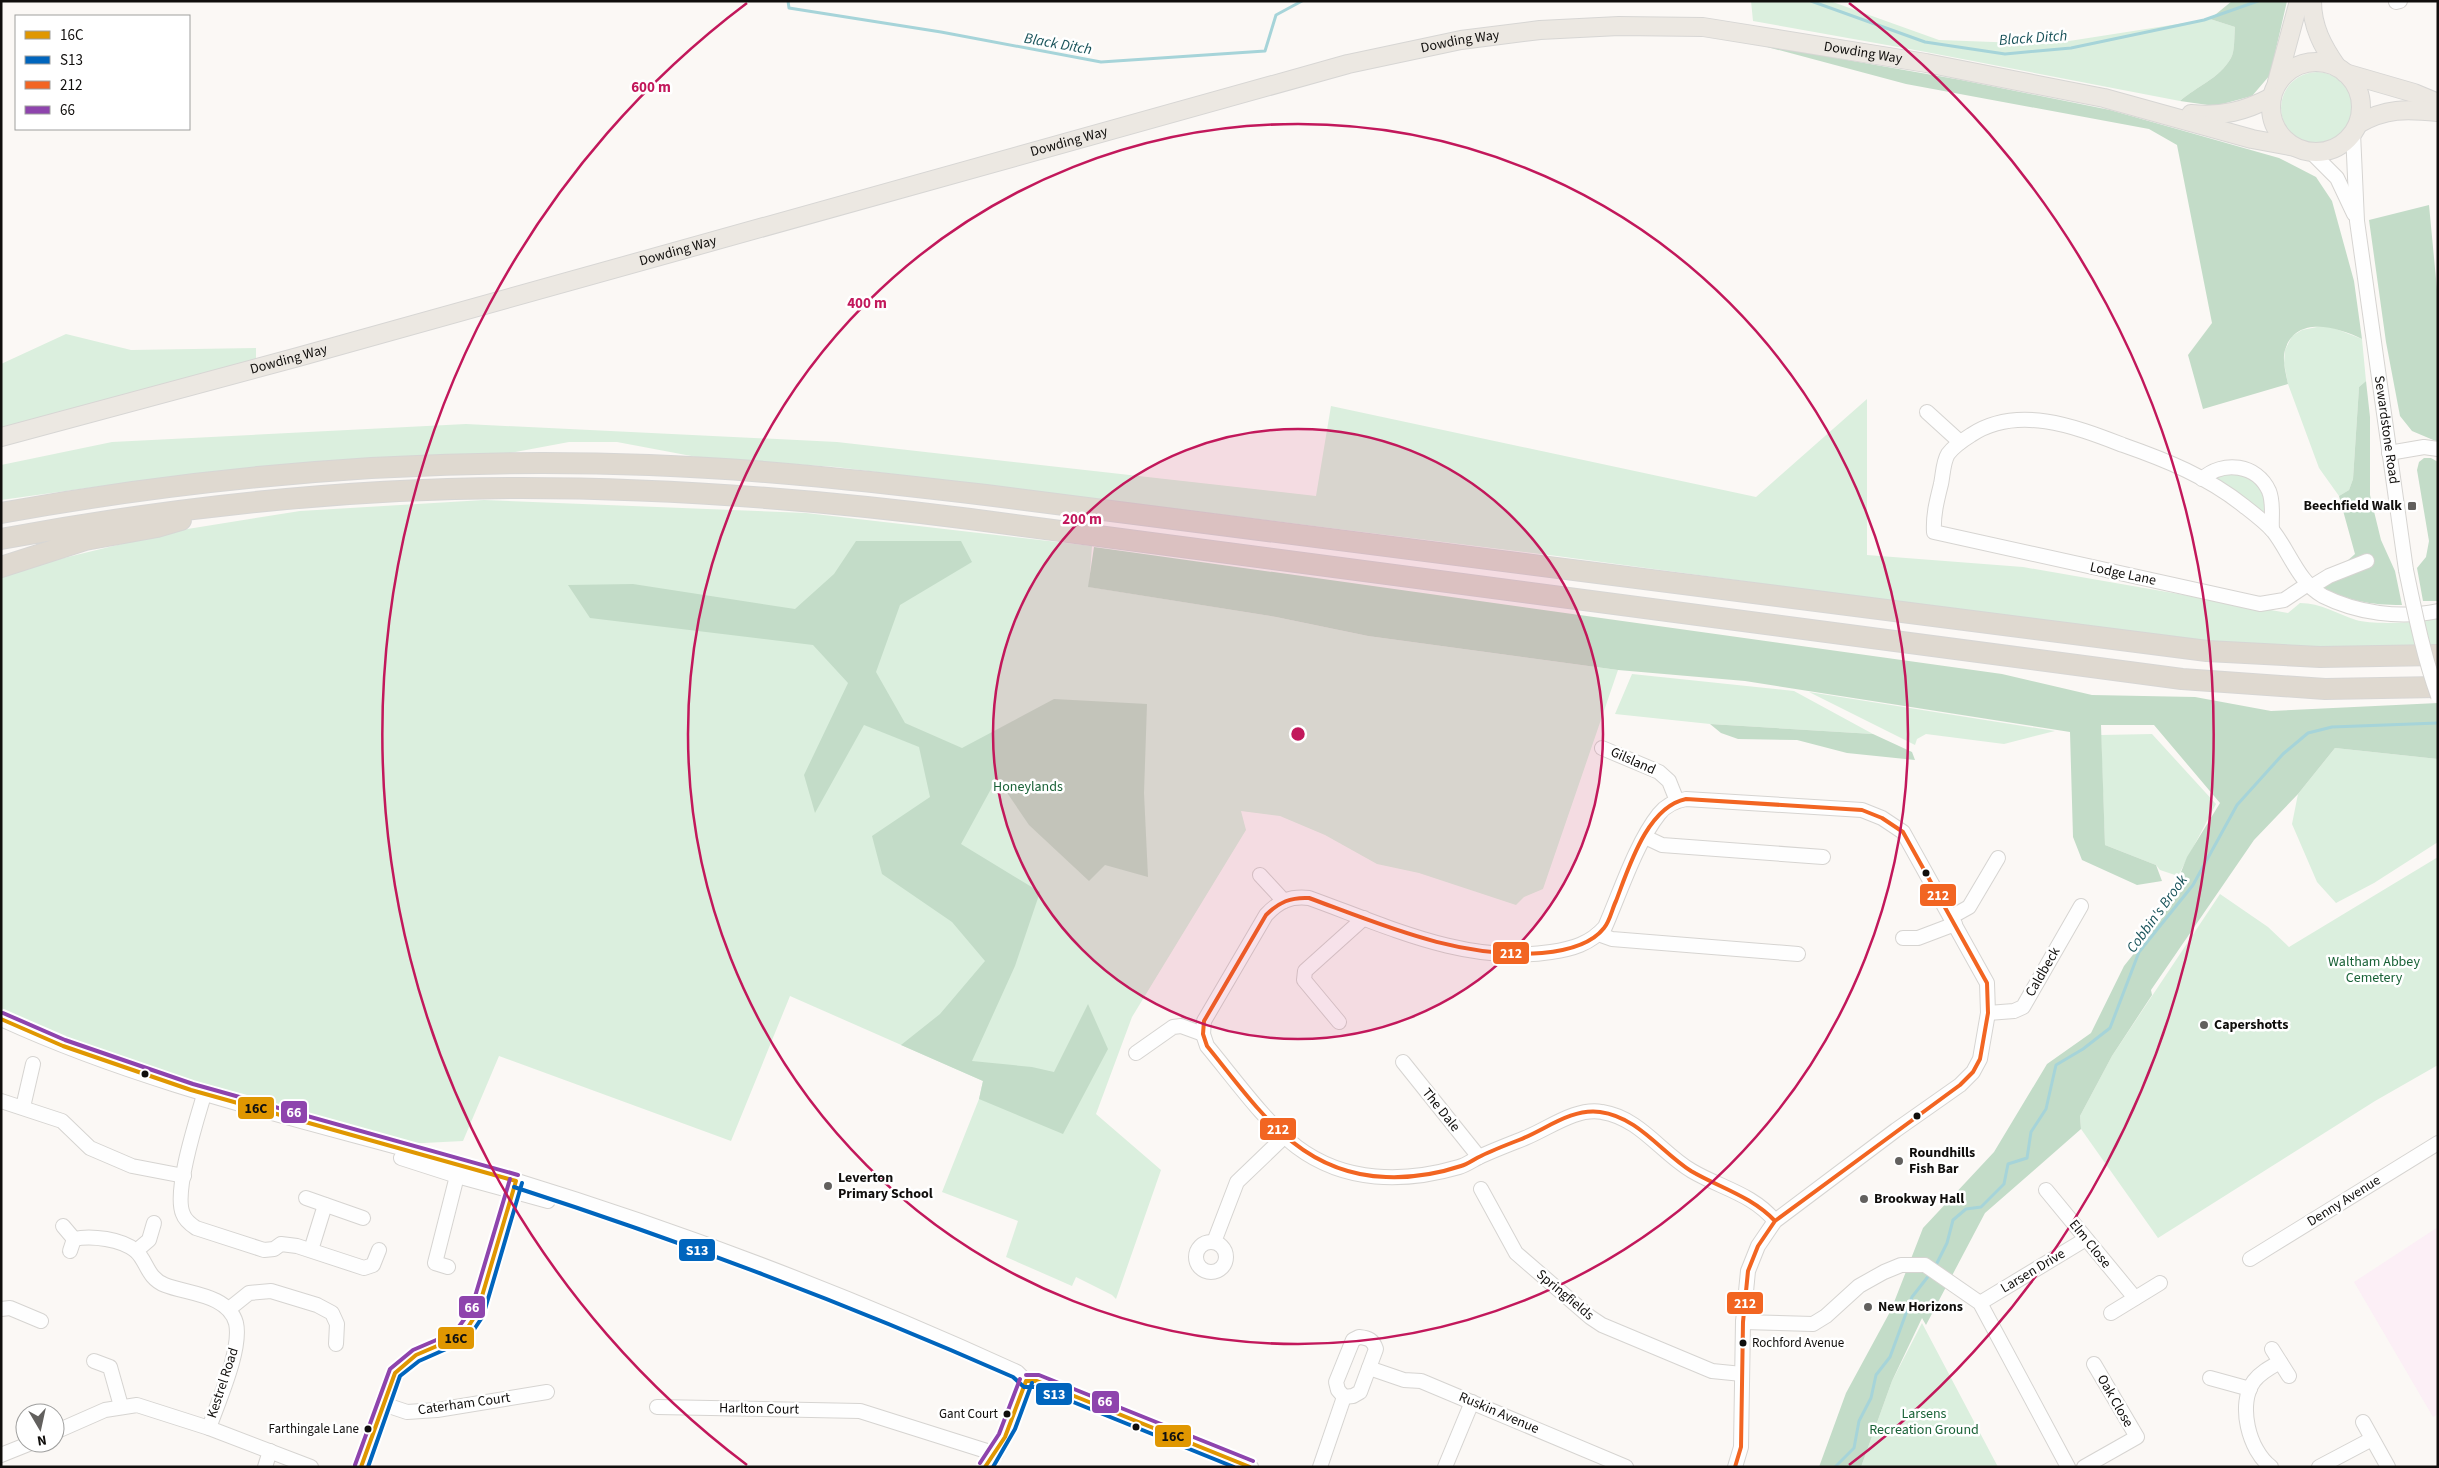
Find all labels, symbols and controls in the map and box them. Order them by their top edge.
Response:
legend [15,15,190,130]
text: 16C [60,25,84,46]
street label: Dowding Way [1419,25,1501,58]
water label: Black Ditch [1998,25,2068,51]
water label: Black Ditch [1022,28,1094,60]
street label: Dowding Way [1822,37,1904,69]
text: S13 [60,50,83,71]
text: 212 [60,75,82,96]
text: 600 m [631,77,671,98]
text: 66 [60,100,75,121]
street label: Dowding Way [1028,121,1110,162]
street label: Dowding Way [637,231,719,271]
text: 400 m [847,293,887,314]
street label: Dowding Way [248,339,330,379]
street label: Sewardstone Road [2369,374,2404,485]
place label: Beechfield Walk [2303,496,2402,516]
marker: Beechfield Walk [2406,500,2418,512]
text: 200 m [1062,509,1102,530]
street label: Lodge Lane [2088,557,2158,591]
centre of rings [1289,725,1307,743]
street label: Gilsland [1607,742,1659,780]
park label: Honeylands [993,777,1063,797]
unlabelled marker [1921,868,1931,878]
water label: Cobbin's Brook [2121,870,2193,957]
line badge: 212 [1919,883,1957,907]
text: 212 [1927,886,1949,906]
line badge: 212 [1492,941,1530,965]
street label: Caldbeck [2021,943,2065,1001]
text: 212 [1500,944,1522,964]
park label: Waltham Abbey Cemetery [2328,952,2420,988]
place label: Capershotts [2214,1015,2288,1035]
marker: Capershotts [2198,1019,2210,1031]
unlabelled marker [140,1069,150,1079]
street label: The Dale [1417,1084,1465,1136]
line badge: 16C [237,1096,275,1120]
text: 16C [245,1099,267,1119]
line badge: 66 [280,1100,308,1124]
text: 66 [287,1103,301,1123]
unlabelled marker [1912,1111,1922,1121]
line badge: 212 [1259,1117,1297,1141]
text: 212 [1267,1120,1289,1140]
place label: Roundhills Fish Bar [1909,1143,1975,1179]
marker: Roundhills Fish Bar [1893,1155,1905,1167]
place label: Leverton Primary School [838,1168,933,1204]
street label: Denny Avenue [2303,1170,2385,1232]
marker: Leverton Primary School [822,1180,834,1192]
place label: Brookway Hall [1874,1189,1964,1209]
marker: Brookway Hall [1858,1193,1870,1205]
street label: Elm Close [2064,1215,2116,1273]
line badge: S13 [678,1238,716,1262]
text: S13 [686,1241,708,1261]
street label: Larsen Drive [1997,1244,2069,1298]
street label: Springfields [1532,1265,1598,1325]
line badge: 212 [1726,1291,1764,1315]
text: 212 [1734,1294,1756,1314]
line badge: 66 [458,1295,486,1319]
place label: New Horizons [1878,1297,1963,1317]
text: 66 [465,1298,479,1318]
marker: New Horizons [1862,1301,1874,1313]
line badge: 16C [437,1326,475,1350]
text: 16C [445,1329,467,1349]
place label: Rochford Avenue [1752,1334,1844,1352]
marker: Rochford Avenue [1738,1338,1748,1348]
street label: Kestrel Road [202,1345,244,1421]
street label: Oak Close [2092,1371,2138,1431]
line badge: S13 [1035,1382,1073,1406]
text: S13 [1043,1385,1065,1405]
street label: Ruskin Avenue [1456,1387,1542,1439]
street label: Caterham Court [417,1388,512,1420]
line badge: 66 [1091,1390,1120,1414]
text: 66 [1098,1392,1112,1412]
street label: Harlton Court [719,1398,799,1420]
north arrow [15,1403,65,1453]
park label: Larsens Recreation Ground [1869,1404,1979,1440]
place label: Gant Court [939,1405,999,1423]
marker: Gant Court [1002,1409,1012,1419]
place label: Farthingale Lane [268,1420,359,1438]
unlabelled marker [1131,1422,1141,1432]
marker: Farthingale Lane [363,1424,373,1434]
line badge: 16C [1154,1424,1192,1448]
text: 16C [1162,1427,1184,1447]
text: N [36,1429,48,1450]

